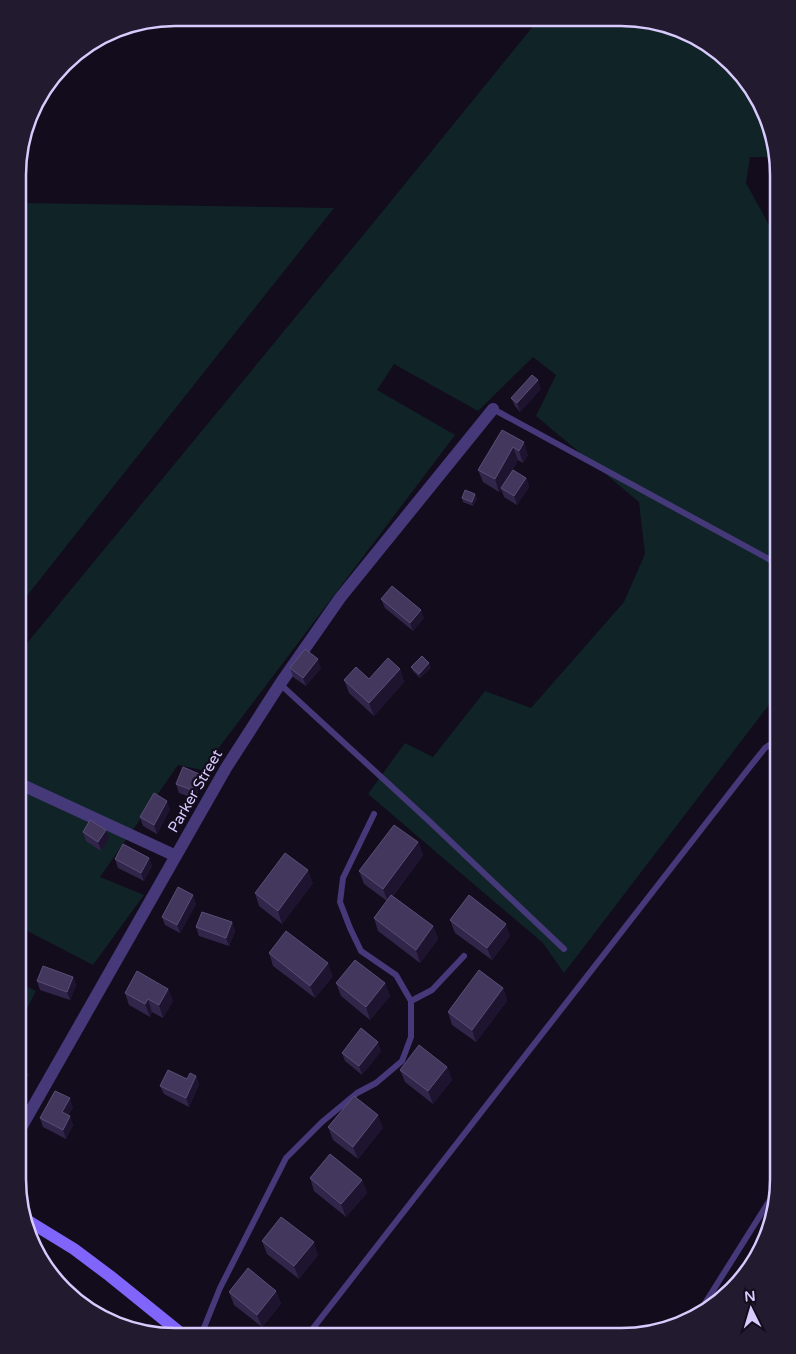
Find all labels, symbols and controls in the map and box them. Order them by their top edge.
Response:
street label: Parker Street [164,746,226,836]
north arrow [726,1284,776,1334]
text: N [744,1288,756,1306]

